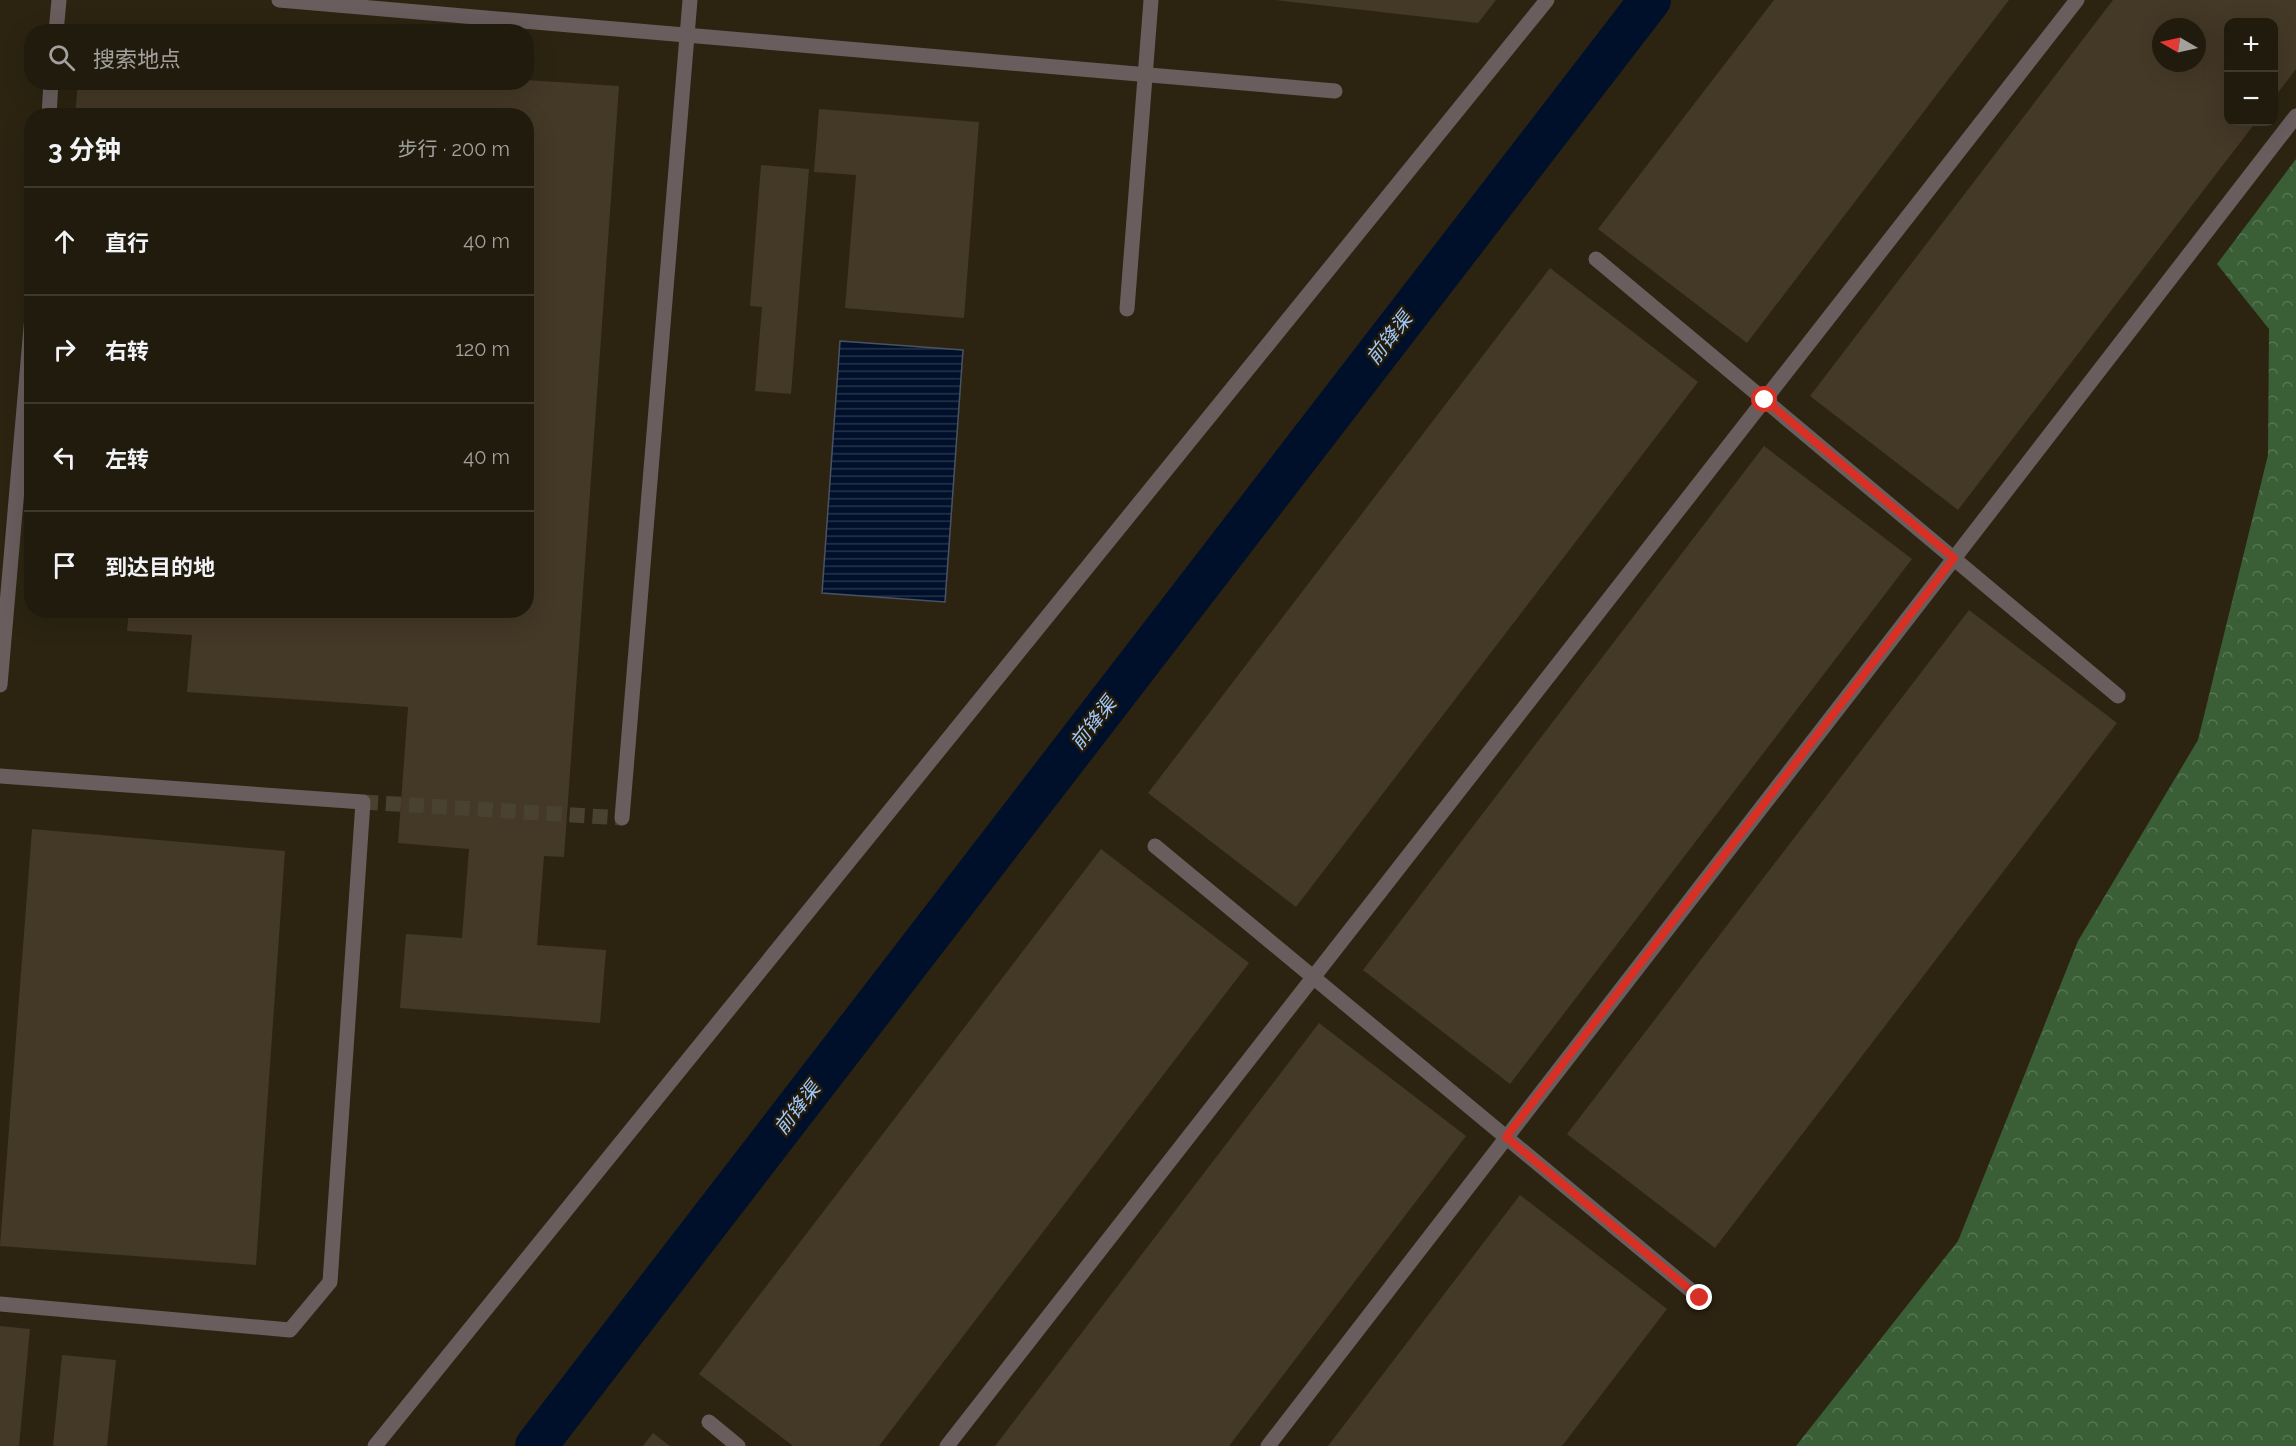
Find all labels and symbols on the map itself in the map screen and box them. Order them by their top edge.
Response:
north arrow [2152,18,2206,72]
water label: 前锋渠 [1361,305,1419,369]
route start [1751,386,1777,412]
water label: 前锋渠 [1065,690,1123,754]
water label: 前锋渠 [769,1075,827,1139]
route end [1686,1284,1712,1310]

